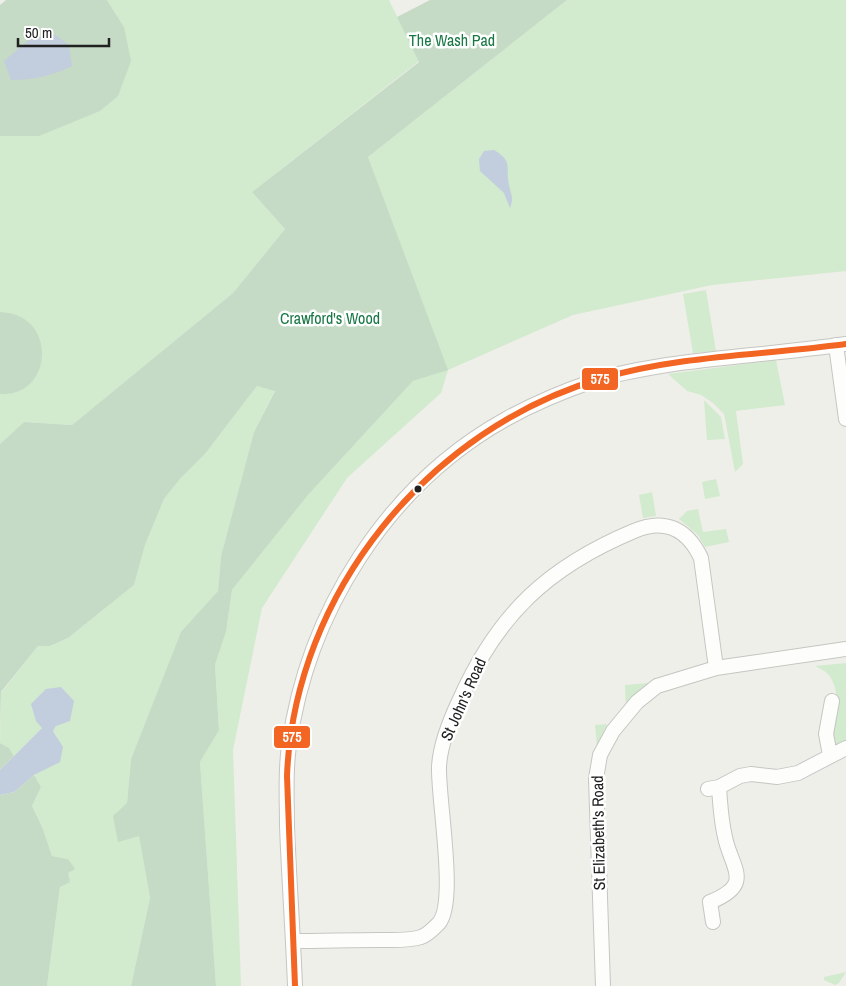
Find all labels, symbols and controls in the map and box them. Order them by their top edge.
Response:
scale bar [18,15,109,47]
text: 50 m [25,22,52,43]
park label: The Wash Pad [409,29,495,51]
park label: Crawford's Wood [280,307,380,329]
line badge: 575 [581,367,619,391]
text: 575 [590,370,610,388]
unlabelled marker [413,484,423,494]
street label: St John's Road [435,654,491,744]
line badge: 575 [273,725,311,749]
text: 575 [282,728,302,746]
street label: St Elizabeth's Road [586,775,610,891]

